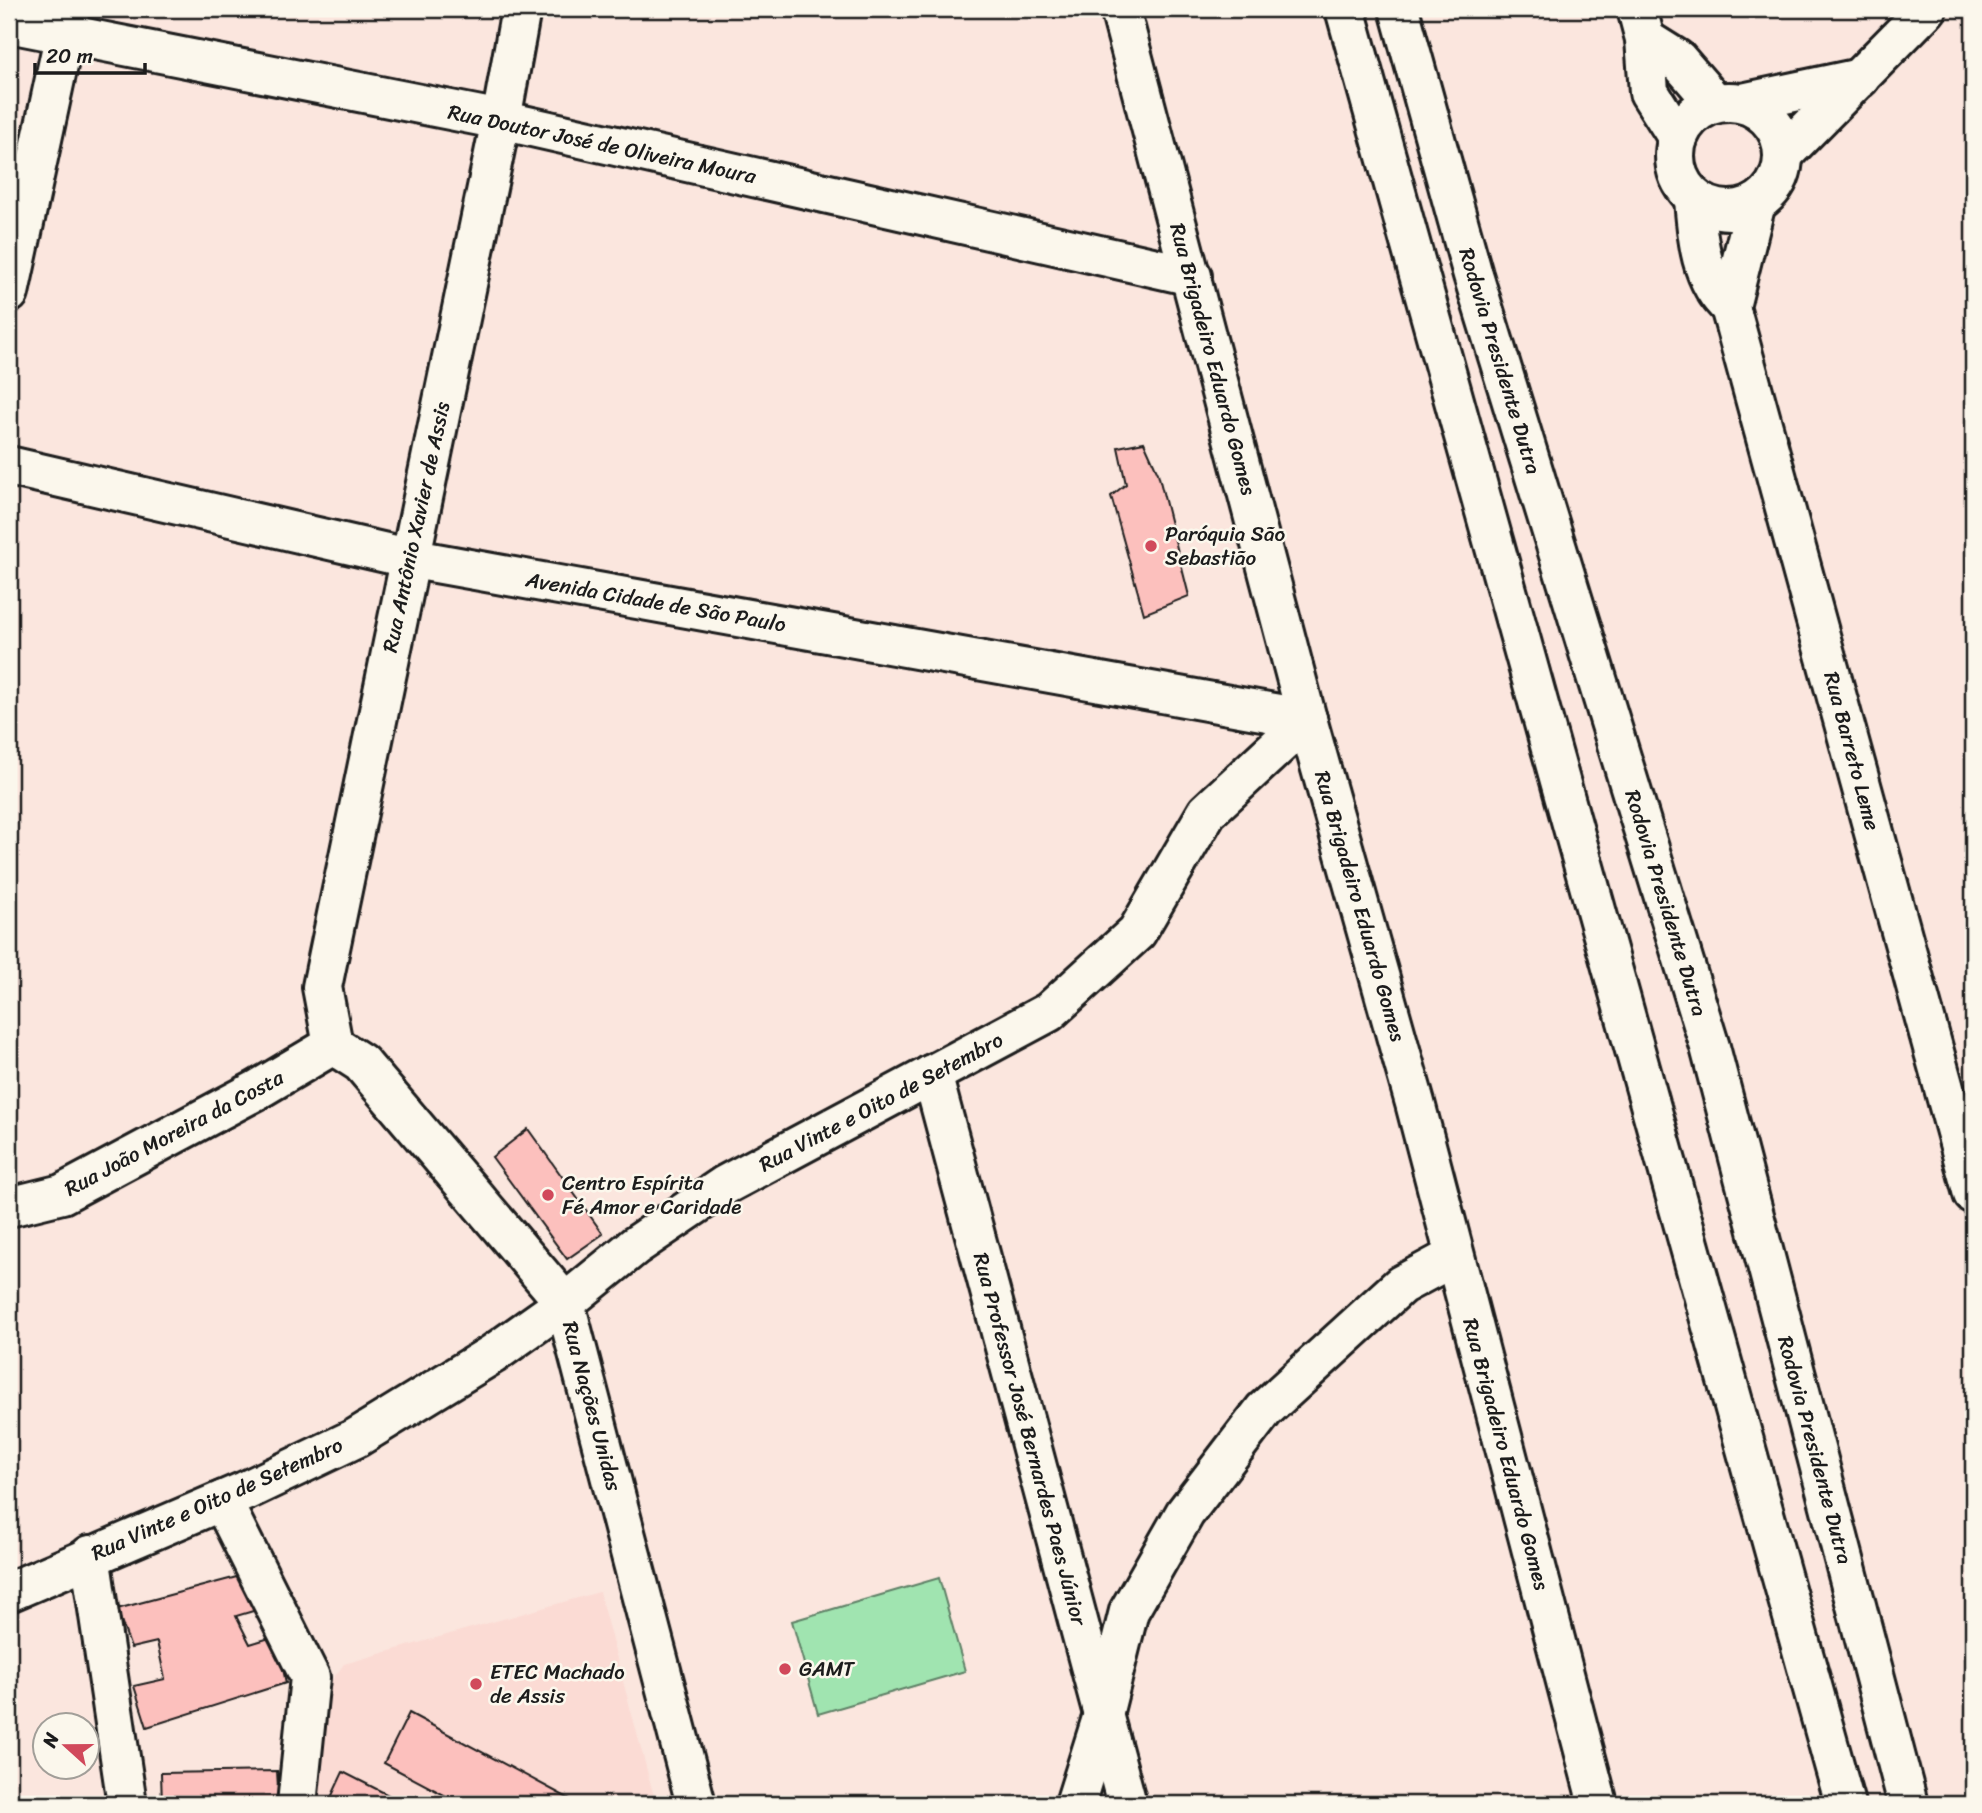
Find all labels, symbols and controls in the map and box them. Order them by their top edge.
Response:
scale bar [35,32,145,76]
text: 20 m [46,37,93,75]
street label: Rua Doutor José de Oliveira Moura [444,93,760,195]
street label: Rua Brigadeiro Eduardo Gomes [1158,219,1268,500]
street label: Rodovia Presidente Dutra [1447,243,1553,479]
street label: Rua Antônio Xavier de Assis [371,398,461,656]
place label: Paróquia São Sebastião [1165,515,1286,577]
marker: Paróquia São Sebastião [1143,538,1159,554]
street label: Avenida Cidade de São Paulo [522,560,789,644]
street label: Rua Barreto Leme [1813,667,1892,835]
street label: Rua Brigadeiro Eduardo Gomes [1303,766,1417,1046]
street label: Rodovia Presidente Dutra [1613,785,1719,1021]
street label: Rua Vinte e Oito de Setembro [752,1021,1011,1183]
street label: Rua João Moreira da Costa [57,1059,291,1207]
place label: Centro Espírita Fé Amor e Caridade [562,1164,741,1226]
marker: Centro Espírita Fé Amor e Caridade [540,1187,556,1203]
street label: Rua Professor José Bernardes Paes Júnior [962,1248,1098,1631]
street label: Rua Brigadeiro Eduardo Gomes [1451,1314,1561,1595]
street label: Rua Nações Unidas [551,1317,633,1496]
street label: Rodovia Presidente Dutra [1766,1332,1864,1569]
street label: Rua Vinte e Oito de Setembro [85,1426,349,1572]
place label: GAMT [799,1650,856,1688]
place label: ETEC Machado de Assis [490,1653,625,1715]
marker: GAMT [777,1661,793,1677]
marker: ETEC Machado de Assis [468,1676,484,1692]
north arrow [32,1712,102,1782]
text: N [32,1727,69,1753]

